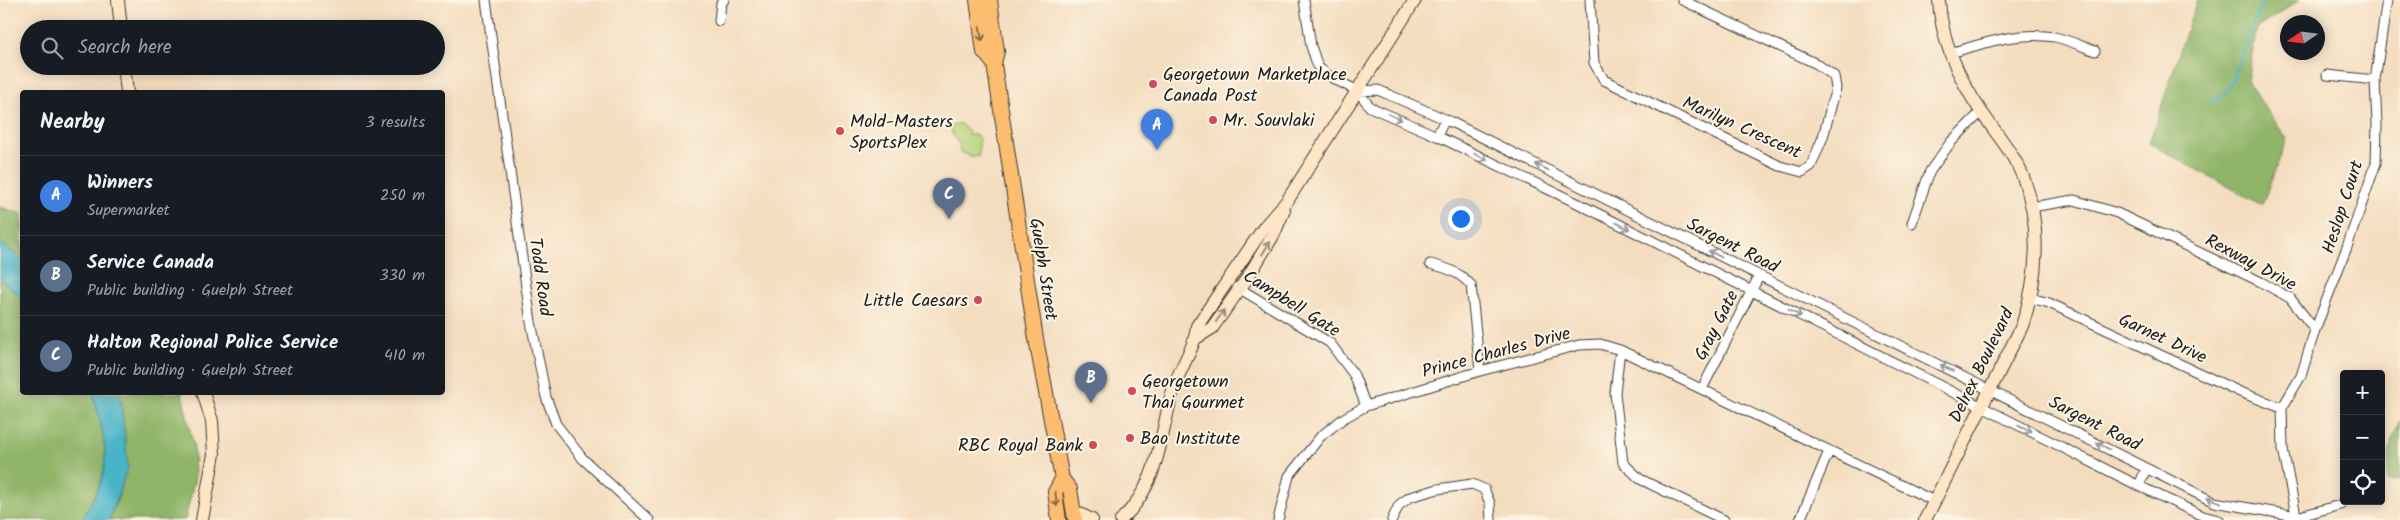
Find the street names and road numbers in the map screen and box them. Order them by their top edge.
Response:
street label: Marilyn Crescent [1677,89,1807,168]
street label: Heslop Court [2315,156,2372,258]
street label: Sargent Road [1681,211,1785,283]
street label: Guelph Street [1020,216,1065,324]
street label: Rexway Drive [2199,227,2301,300]
street label: Todd Road [520,236,560,319]
street label: Campbell Gate [1237,263,1346,346]
street label: Gray Gate [1687,285,1747,366]
street label: Delrex Boulevard [1942,302,2023,428]
street label: Garnet Drive [2113,306,2211,373]
street label: Prince Charles Drive [1419,320,1574,387]
street label: Sargent Road [2043,389,2147,461]

